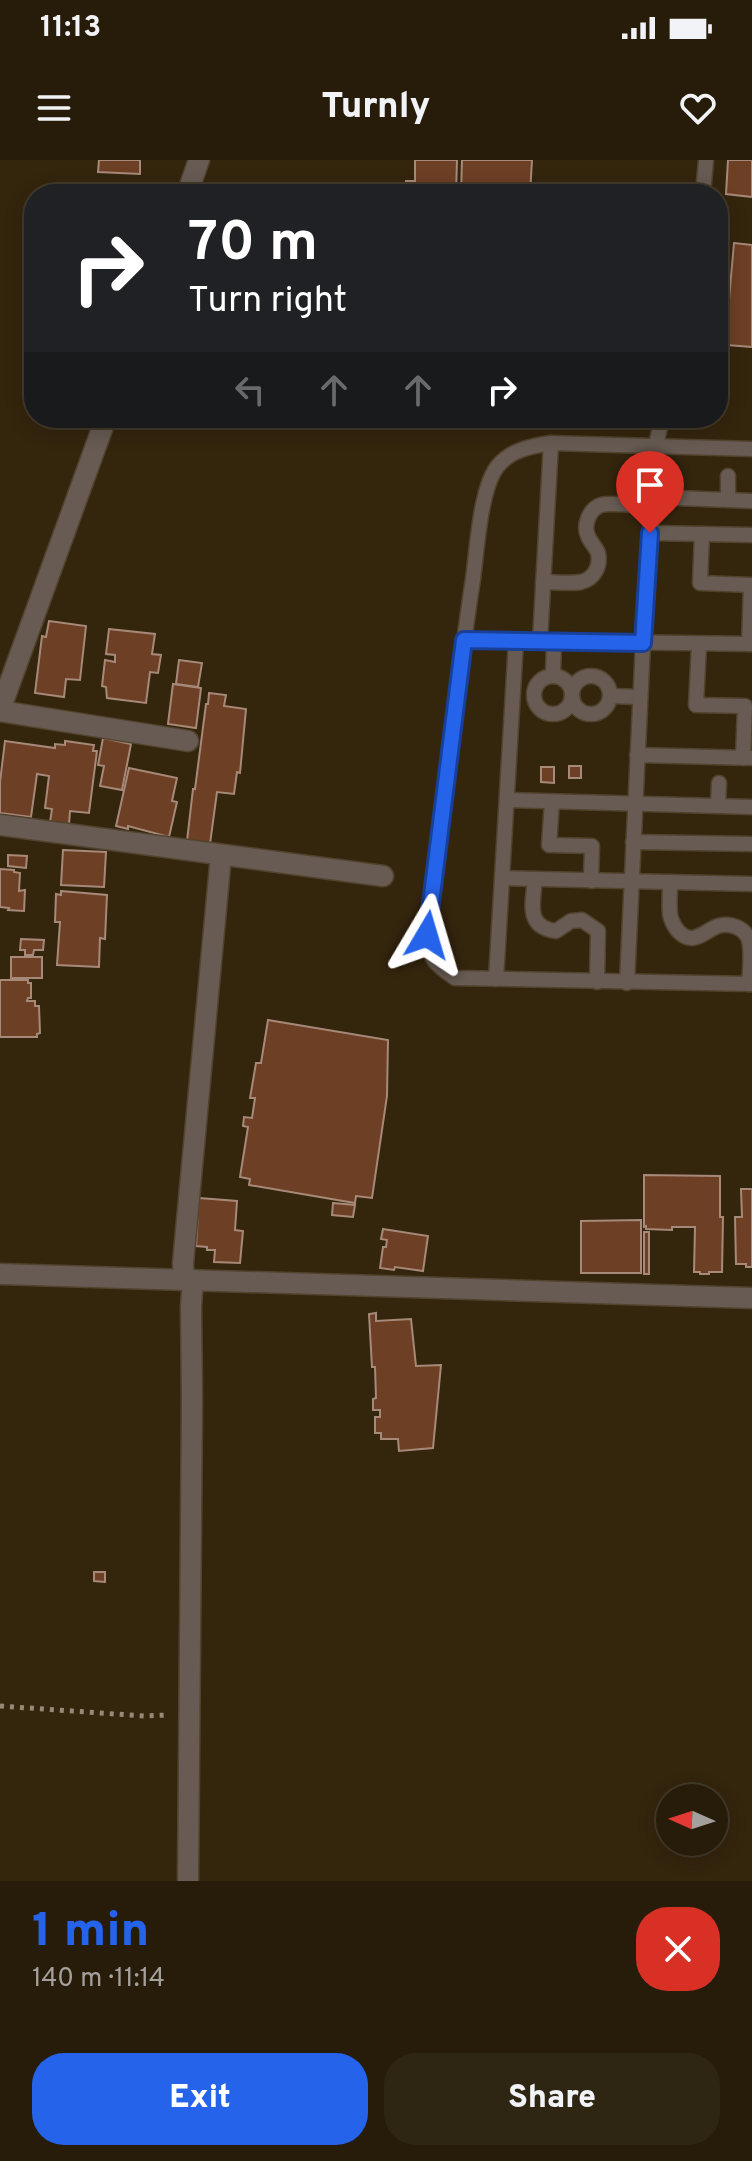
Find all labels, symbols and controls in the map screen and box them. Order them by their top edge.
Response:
text: 11:13 [40,10,101,47]
text: Turnly [322,85,431,131]
icon: menu [32,86,76,130]
icon: heart [676,86,720,130]
text: 70 m [188,210,318,280]
icon: right [56,216,160,320]
text: Turn right [188,279,347,325]
icon: left [228,368,272,412]
icon: ahead [312,368,356,412]
icon: ahead [396,368,440,412]
icon: right [480,368,524,412]
pin [616,451,684,533]
icon: arrive [628,463,672,507]
position arrow [385,893,469,977]
north arrow [656,1784,728,1856]
map controls [656,1784,728,1856]
text: 1 min [32,1903,149,1963]
button: close [636,1907,720,1991]
text: 140 m · 11:14 [32,1963,165,1996]
button: Exit [32,2053,368,2145]
button: Share [384,2053,720,2145]

